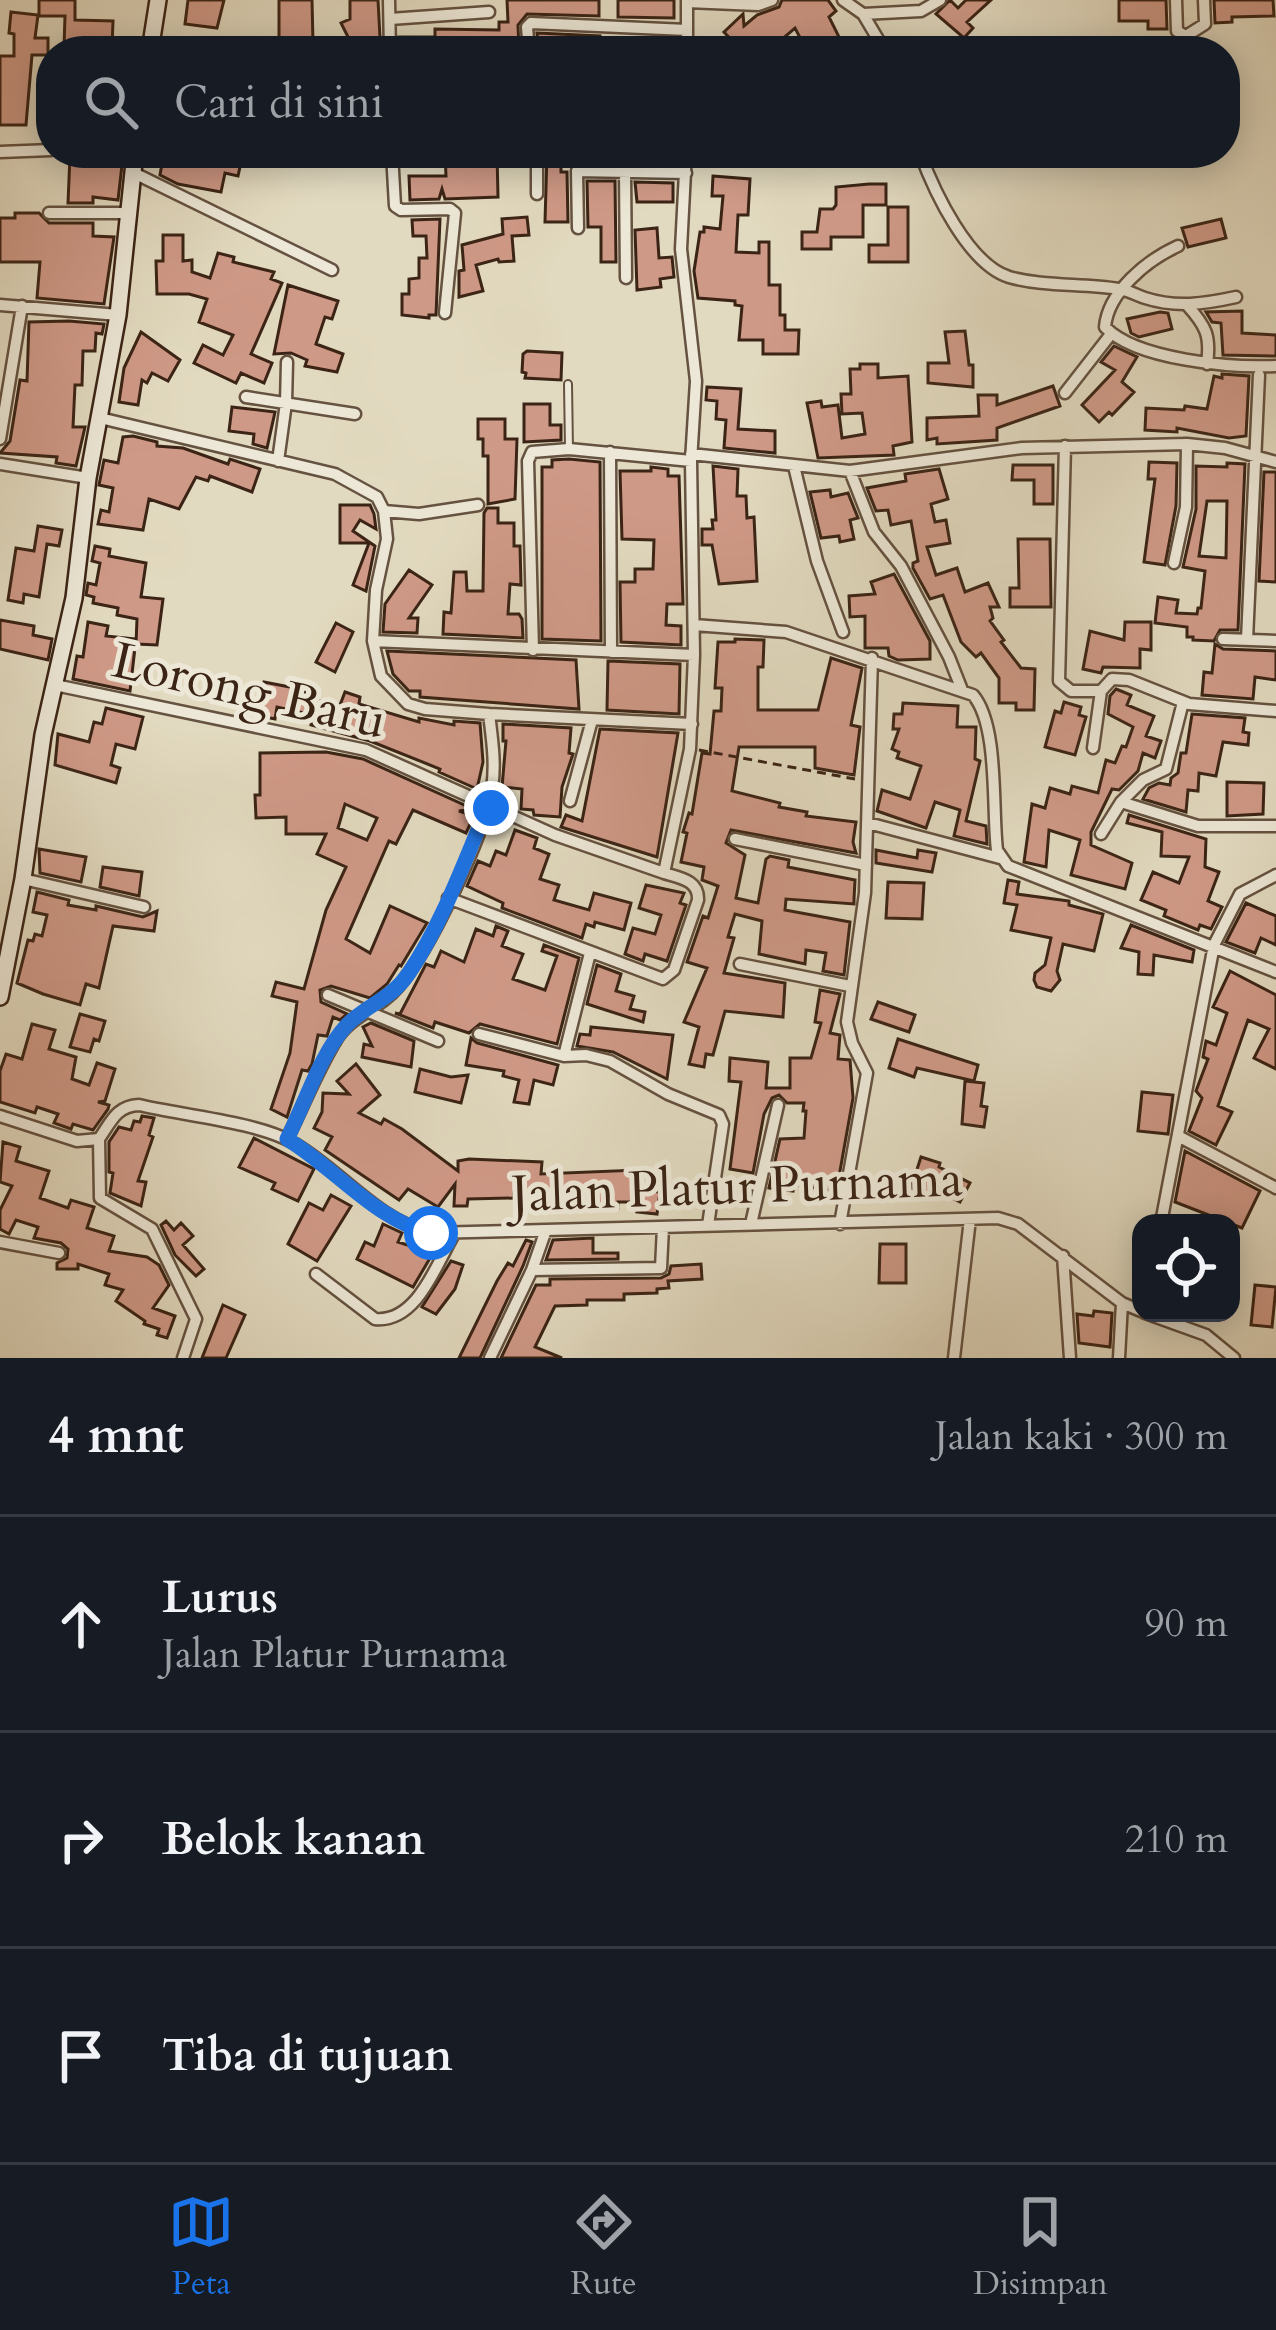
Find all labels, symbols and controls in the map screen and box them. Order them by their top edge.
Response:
search box [36,36,1240,168]
icon: search [78,69,144,135]
text: Cari di sini [174,72,384,133]
street label: Lorong Baru [105,625,393,757]
route end [464,781,518,835]
street label: Jalan Platur Purnama [503,1144,964,1230]
route start [404,1206,458,1260]
map controls [1132,1214,1240,1322]
button: locate [1132,1214,1240,1322]
text: 4 mnt [48,1401,184,1471]
text: Jalan kaki · 300 m [935,1410,1228,1463]
text: Lurus [162,1567,278,1628]
icon: ahead [48,1591,114,1657]
text: 90 m [1145,1597,1228,1650]
text: Jalan Platur Purnama [162,1628,507,1681]
icon: right [48,1807,114,1873]
text: Belok kanan [162,1809,425,1870]
text: 210 m [1125,1813,1228,1866]
icon: arrive [48,2023,114,2089]
text: Tiba di tujuan [162,2025,453,2086]
tab: Peta [168,2189,234,2306]
tab: Rute [570,2189,637,2306]
tab: Disimpan [973,2189,1108,2306]

